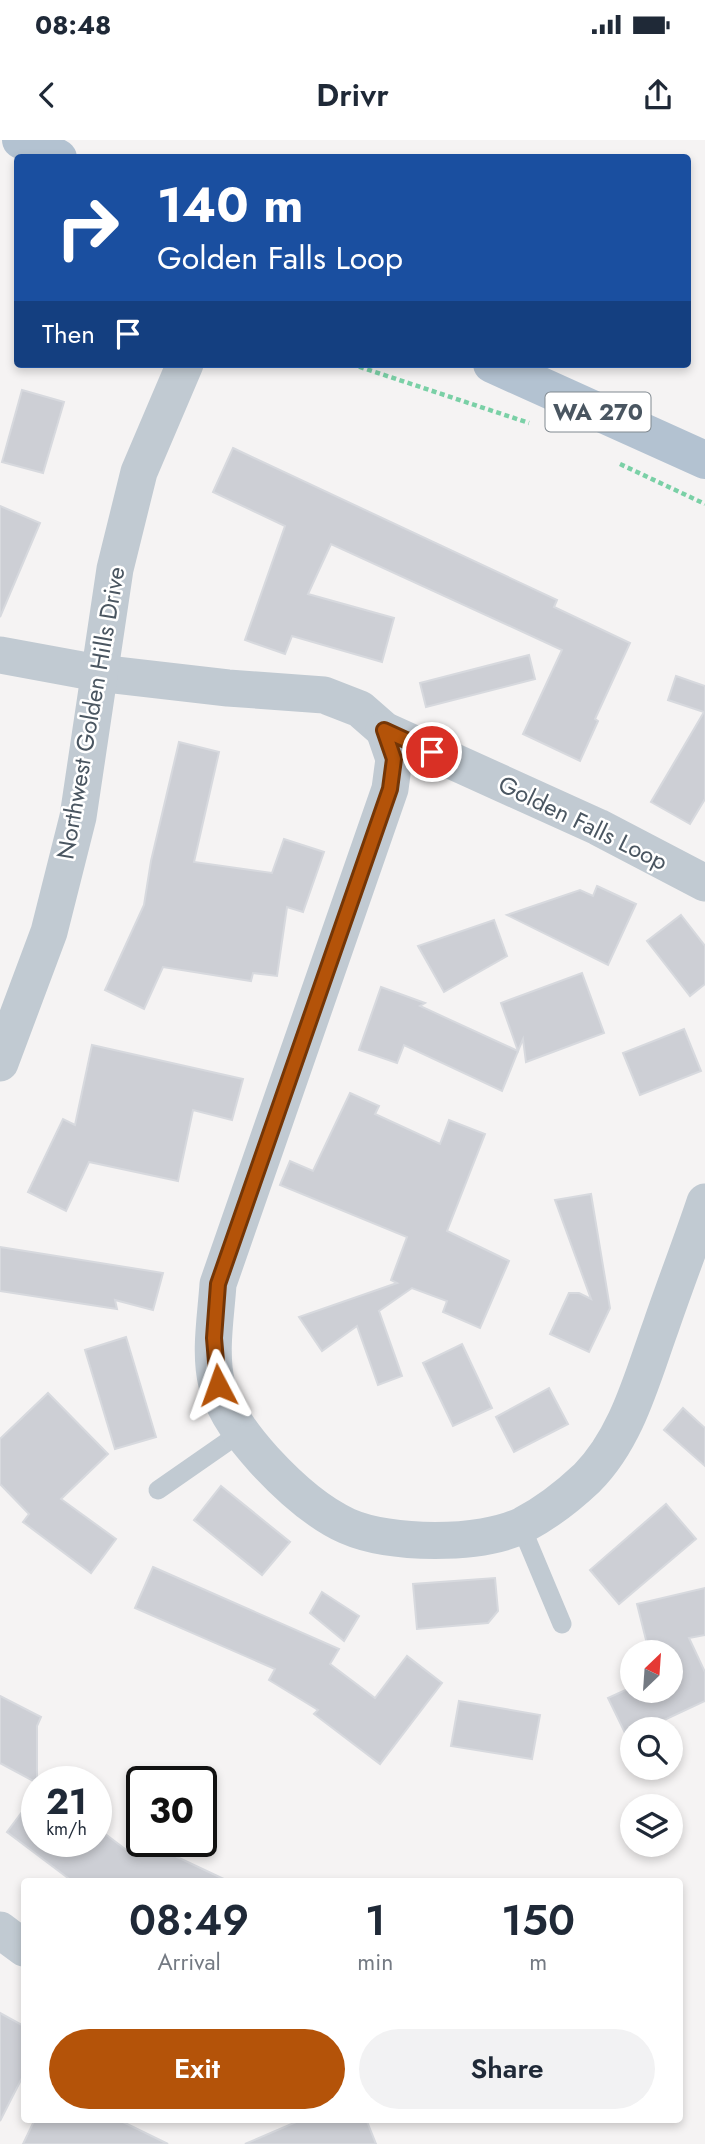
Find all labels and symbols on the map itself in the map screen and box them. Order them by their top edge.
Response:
road number: WA 270 [546,392,650,432]
street label: Northwest Golden Hills Drive [47,564,134,862]
pin [402,722,462,782]
street label: Golden Falls Loop [493,766,674,879]
position arrow [181,1348,255,1422]
north arrow [620,1640,682,1703]
speed limit sign: 30 [126,1766,217,1857]

